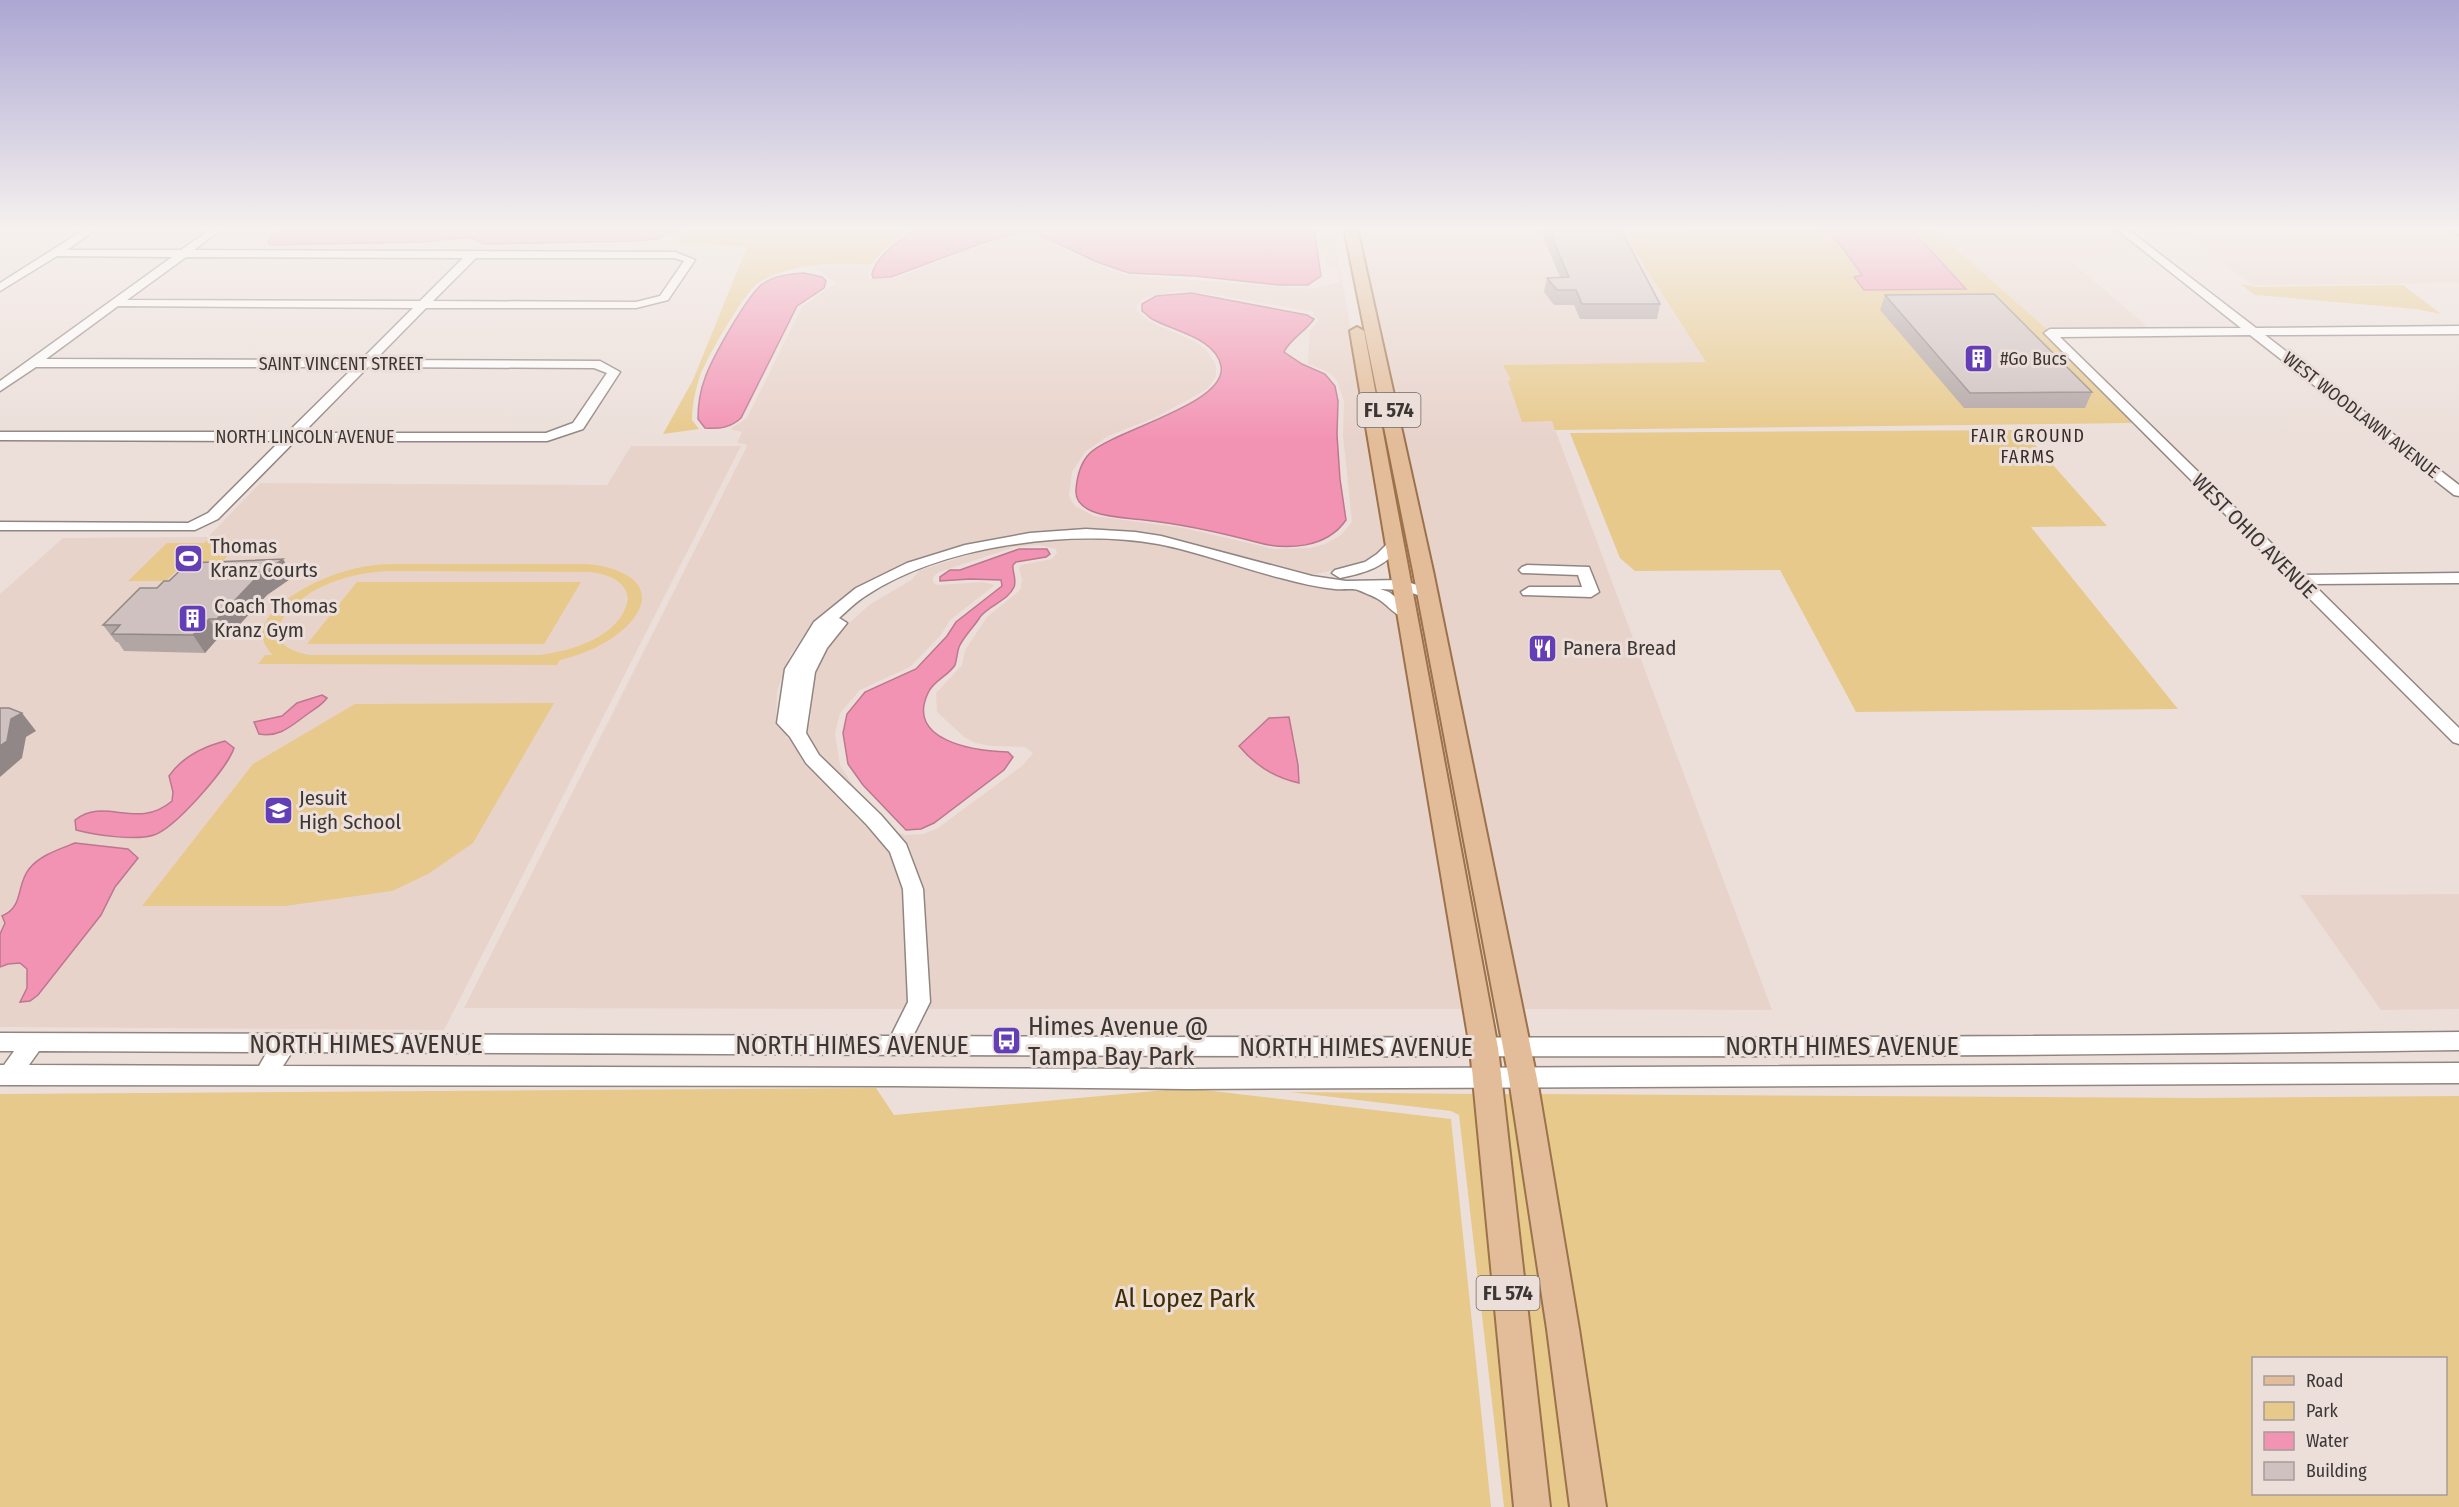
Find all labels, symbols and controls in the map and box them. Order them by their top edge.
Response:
building icon: #Go Bucs [1963,343,1995,375]
street label: WEST WOODLAWN AVENUE [2278,347,2444,483]
place label: #Go Bucs [2000,348,2067,370]
street label: SAINT VINCENT STREET [259,353,424,375]
road number: FL 574 [1358,393,1420,427]
district label: FAIR GROUND FARMS [1971,425,2085,468]
street label: NORTH LINCOLN AVENUE [216,426,394,448]
street label: WEST OHIO AVENUE [2186,468,2322,604]
place label: Thomas Kranz Courts [210,533,318,583]
sports icon: Thomas Kranz Courts [173,542,205,574]
place label: Coach Thomas Kranz Gym [214,593,338,643]
building icon: Coach Thomas Kranz Gym [177,602,209,634]
restaurant icon: Panera Bread [1526,632,1558,664]
place label: Panera Bread [1563,635,1676,661]
place label: Jesuit High School [299,785,401,835]
school or university icon: Jesuit High School [262,794,294,826]
place label: Himes Avenue @ Tampa Bay Park [1028,1011,1209,1072]
bus stop icon: Himes Avenue @ Tampa Bay Park [991,1025,1023,1057]
street label: NORTH HIMES AVENUE [249,1029,483,1060]
street label: NORTH HIMES AVENUE [735,1030,969,1061]
street label: NORTH HIMES AVENUE [1725,1031,1959,1062]
street label: NORTH HIMES AVENUE [1239,1032,1473,1063]
road number: FL 574 [1476,1276,1540,1310]
park label: Al Lopez Park [1115,1283,1256,1314]
legend [2252,1357,2447,1495]
text: Road [2306,1370,2343,1392]
text: Park [2306,1400,2339,1422]
text: Water [2306,1430,2349,1452]
text: Building [2306,1460,2367,1482]

